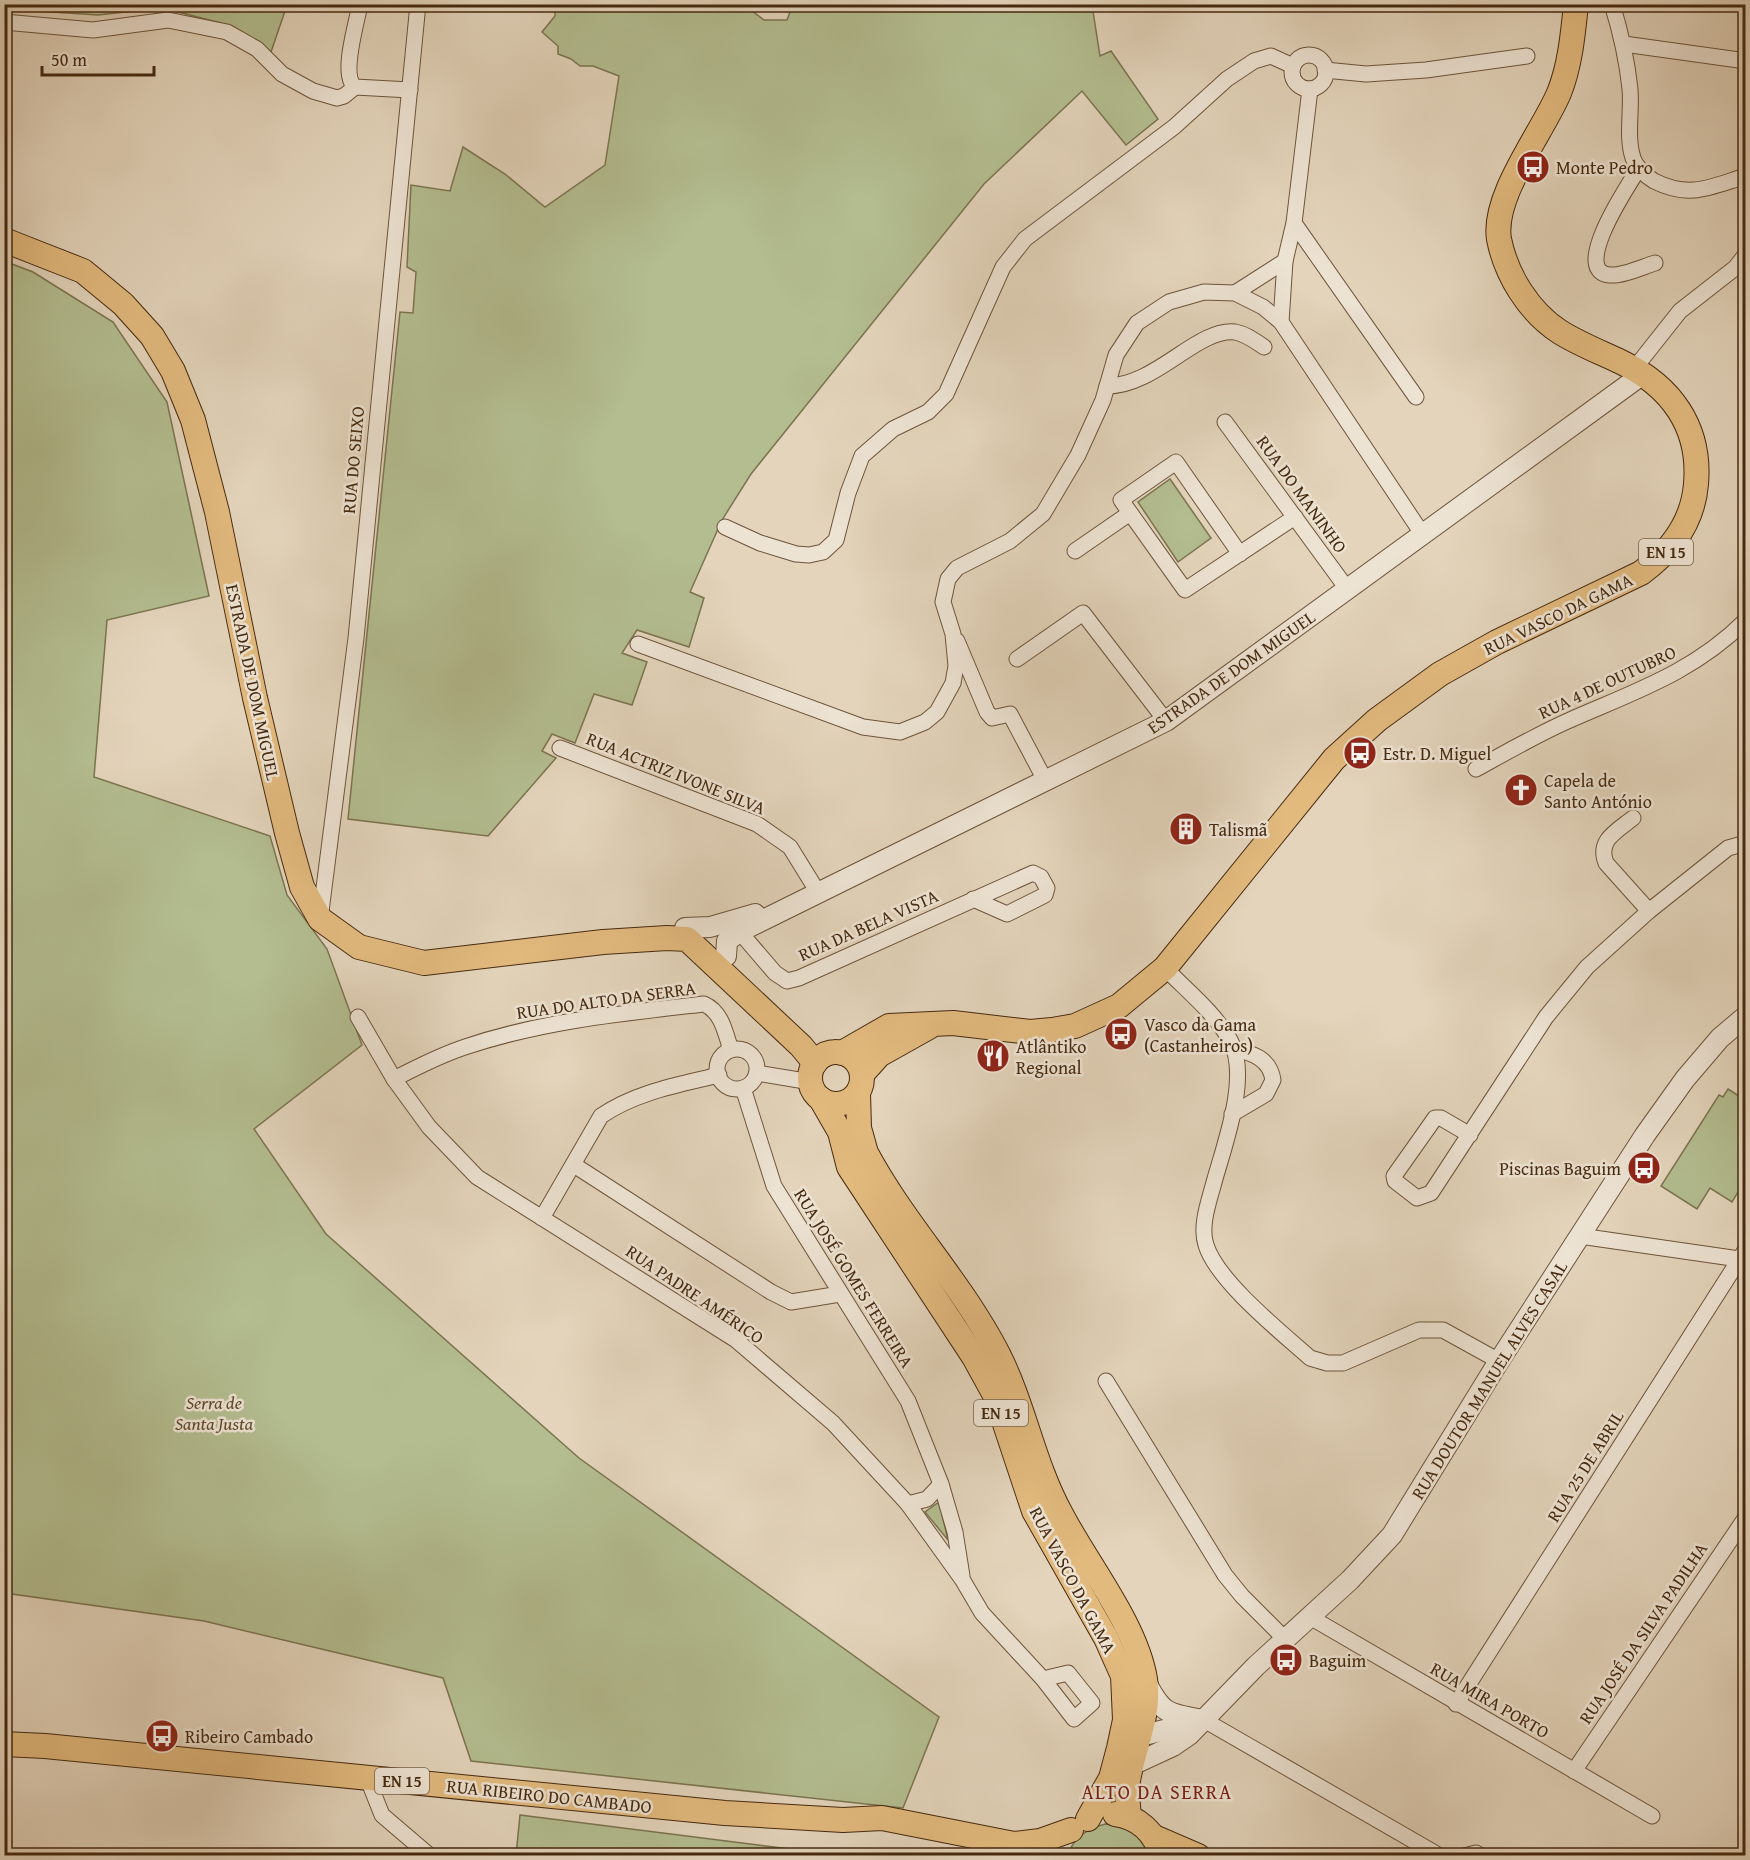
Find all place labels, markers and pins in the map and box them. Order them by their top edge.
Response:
bus stop icon: Monte Pedro [1515,149,1551,185]
place label: Monte Pedro [1556,154,1653,181]
bus stop icon: Estr. D. Miguel [1342,735,1378,771]
place label: Estr. D. Miguel [1383,740,1491,767]
place label: Capela de Santo António [1544,767,1652,815]
church icon: Capela de Santo António [1503,772,1539,808]
building icon: Talismã [1168,811,1204,847]
place label: Talismã [1209,816,1268,843]
place label: Vasco da Gama (Castanheiros) [1144,1011,1256,1059]
bus stop icon: Vasco da Gama (Castanheiros) [1103,1016,1139,1052]
place label: Atlântiko Regional [1016,1033,1086,1081]
restaurant icon: Atlântiko Regional [975,1038,1011,1074]
bus stop icon: Piscinas Baguim [1626,1150,1662,1186]
place label: Piscinas Baguim [1499,1155,1621,1182]
bus stop icon: Baguim [1268,1642,1304,1678]
place label: Baguim [1309,1647,1366,1674]
bus stop icon: Ribeiro Cambado [144,1718,180,1754]
place label: Ribeiro Cambado [185,1723,313,1750]

